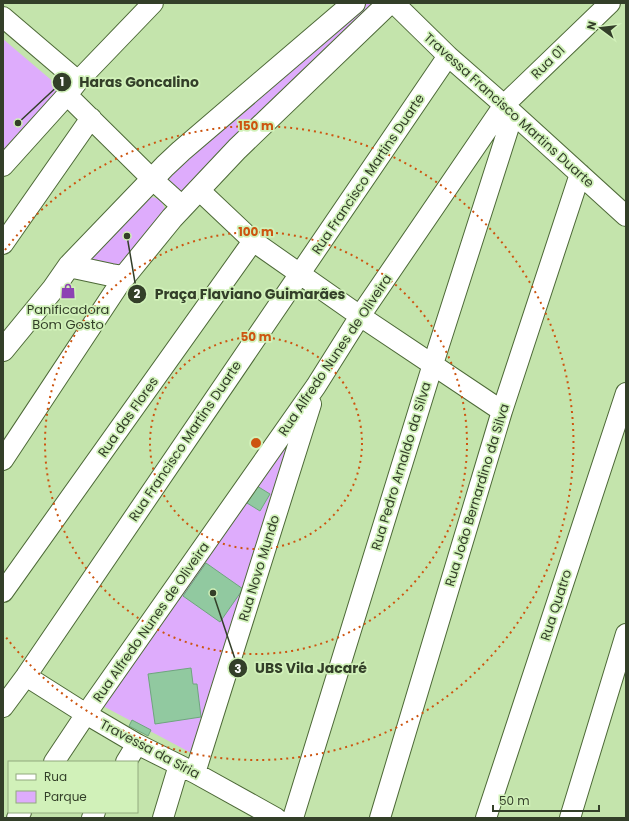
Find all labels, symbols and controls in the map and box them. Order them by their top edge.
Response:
north arrow [581,8,621,48]
text: N [583,19,600,31]
street label: Travessa Francisco Martins Duarte [420,28,598,192]
street label: Rua 01 [527,41,569,83]
callout: Haras Goncalino [52,69,207,95]
text: Haras Goncalino [79,72,199,92]
text: 1 [60,73,64,90]
street label: Rua Francisco Martins Duarte [307,90,429,258]
text: 150 m [238,117,274,134]
text: 100 m [238,223,274,240]
street label: Rua Alfredo Nunes de Oliveira [274,270,396,440]
callout: Praça Flaviano Guimarães [127,281,354,307]
shop icon: Panificadora Bom Gosto [59,282,77,300]
text: Praça Flaviano Guimarães [155,284,346,304]
text: 2 [134,285,141,302]
place label: Panificadora Bom Gosto [27,300,109,334]
text: 50 m [241,328,272,345]
street label: Rua Francisco Martins Duarte [124,357,246,525]
street label: Rua das Flores [93,373,163,461]
street label: Rua Pedro Arnaldo da Silva [366,379,436,553]
street label: Rua João Bernardino da Silva [440,401,514,589]
centre of rings [249,436,263,450]
street label: Rua Novo Mundo [234,513,284,623]
street label: Rua Alfredo Nunes de Oliveira [88,538,214,706]
street label: Rua Quatro [536,567,576,643]
callout: UBS Vila Jacaré [228,655,375,681]
text: UBS Vila Jacaré [255,658,367,678]
text: 3 [234,660,242,677]
street label: Travessa da Síria [97,715,203,783]
legend [8,761,138,813]
text: Rua [44,768,67,785]
scale bar [493,787,599,813]
text: Parque [44,788,87,805]
text: 50 m [499,792,530,809]

